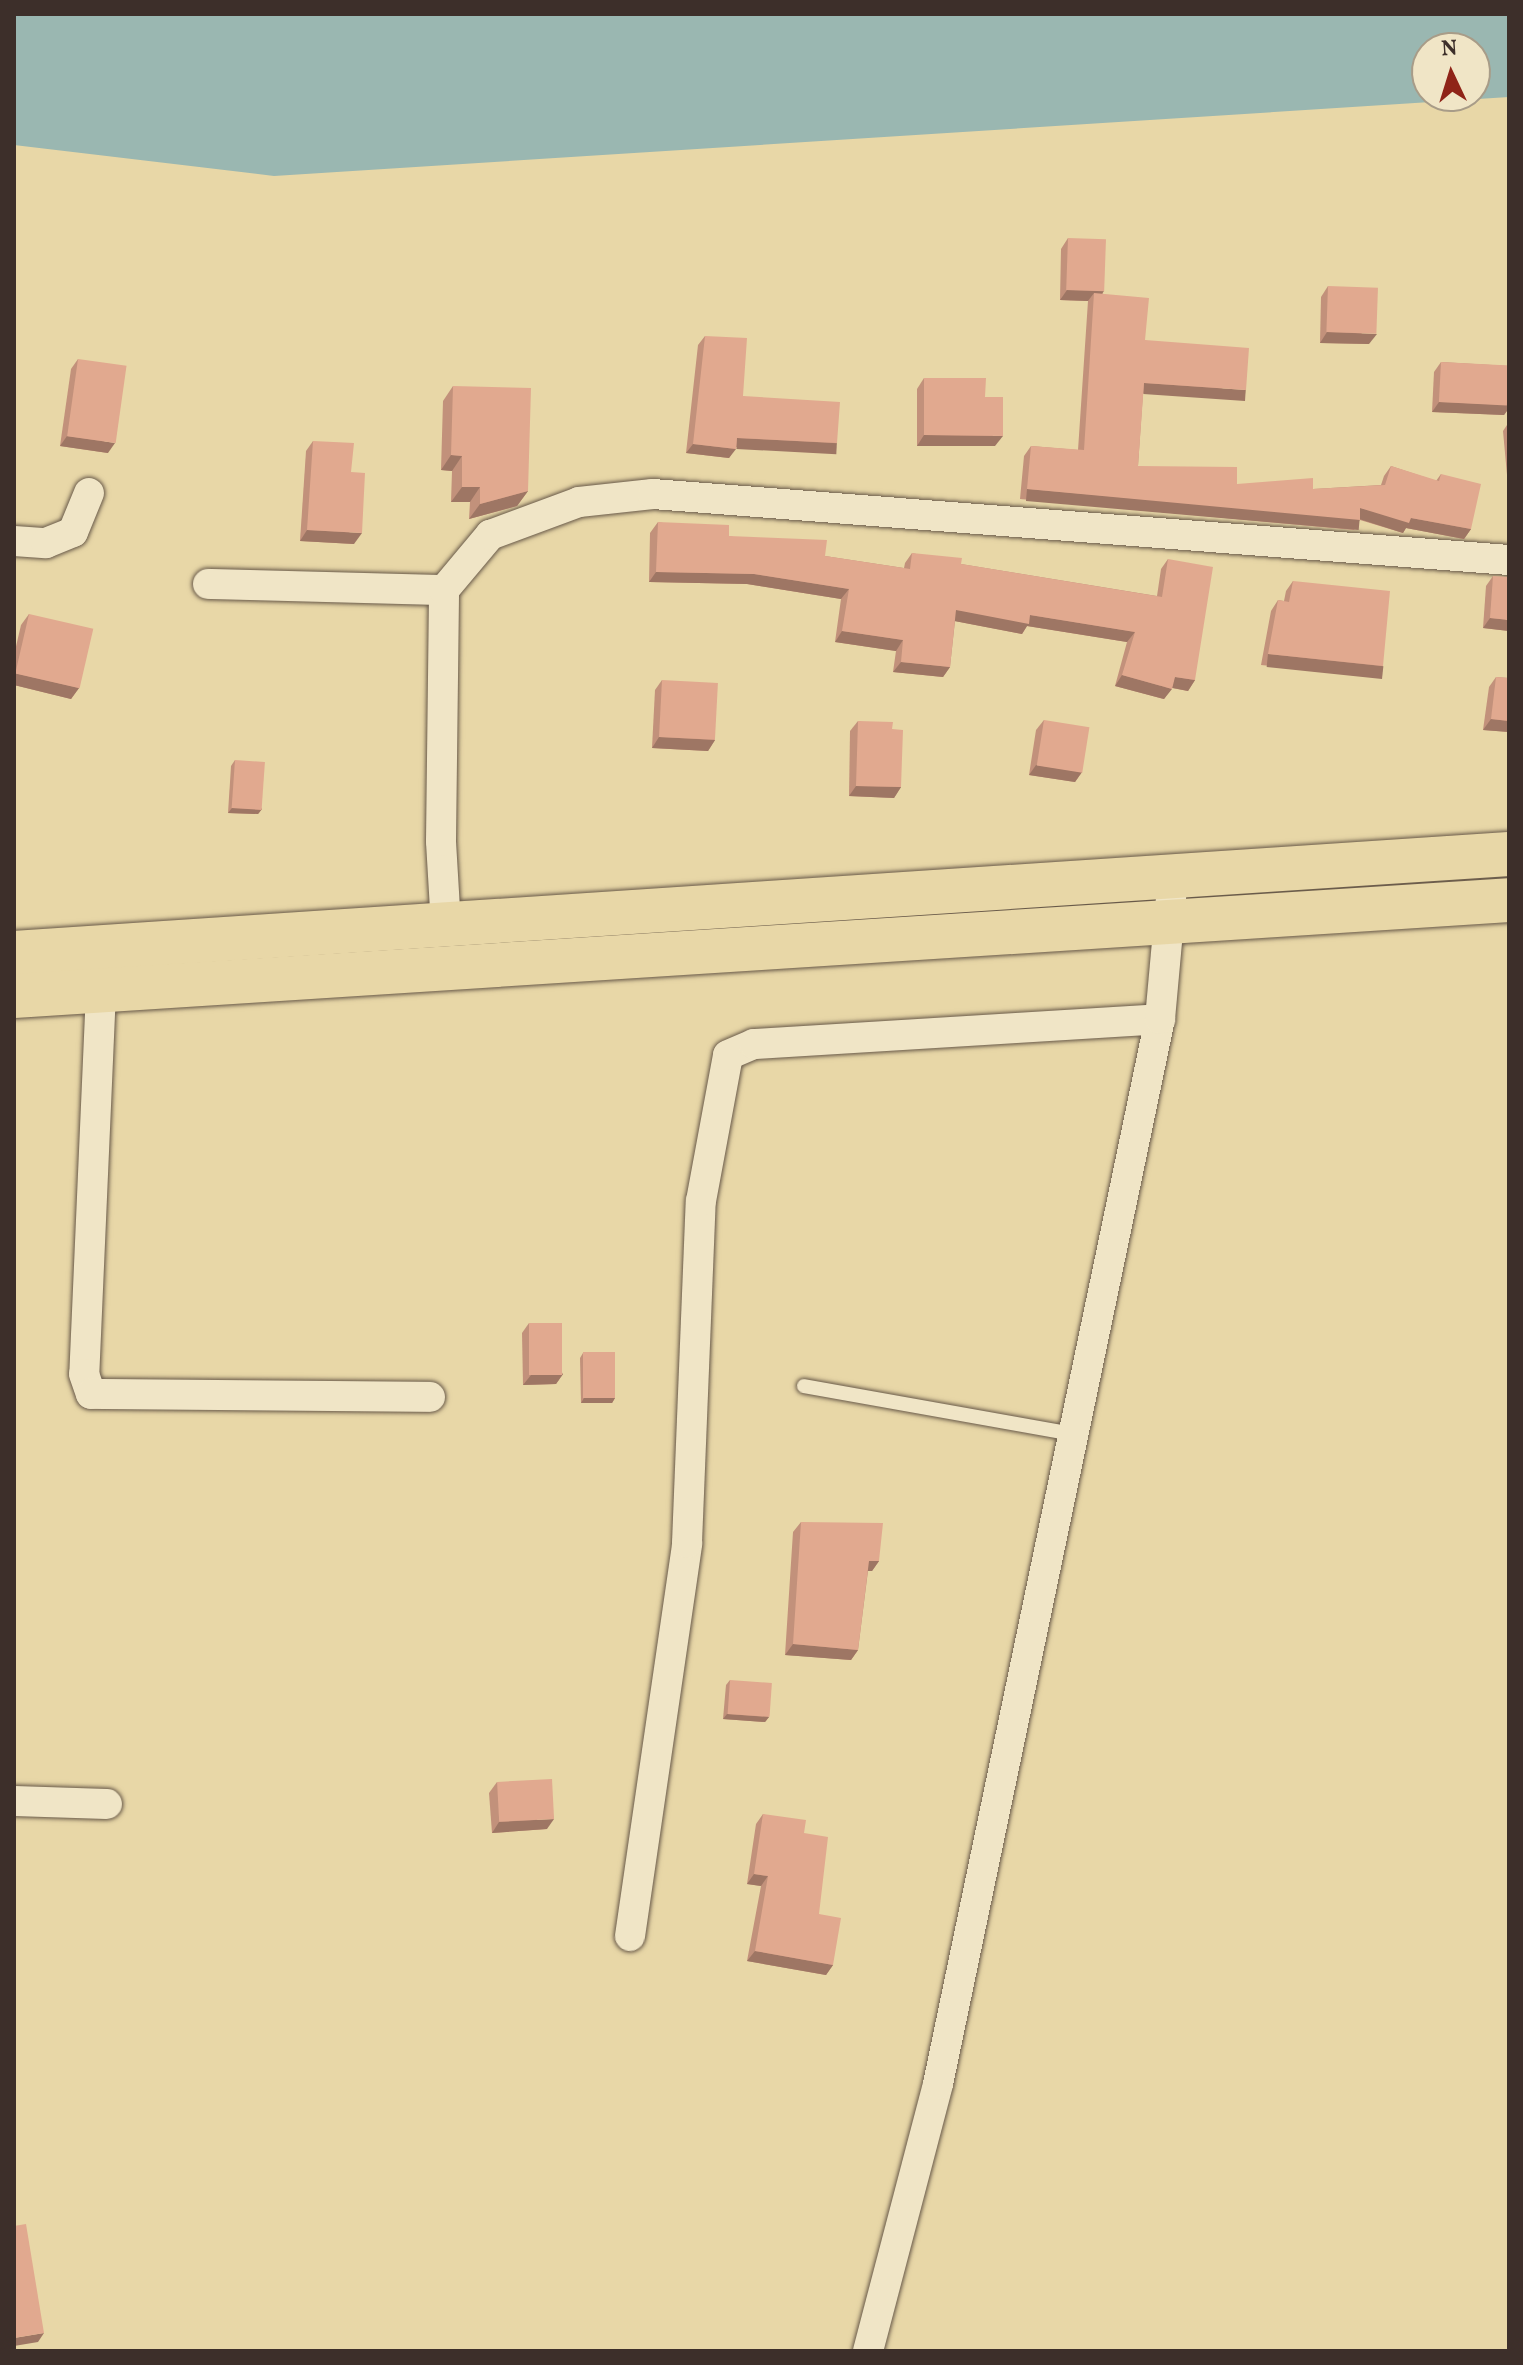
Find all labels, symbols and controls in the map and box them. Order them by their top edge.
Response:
north arrow [1411,32,1491,112]
text: N [1440,34,1458,66]

